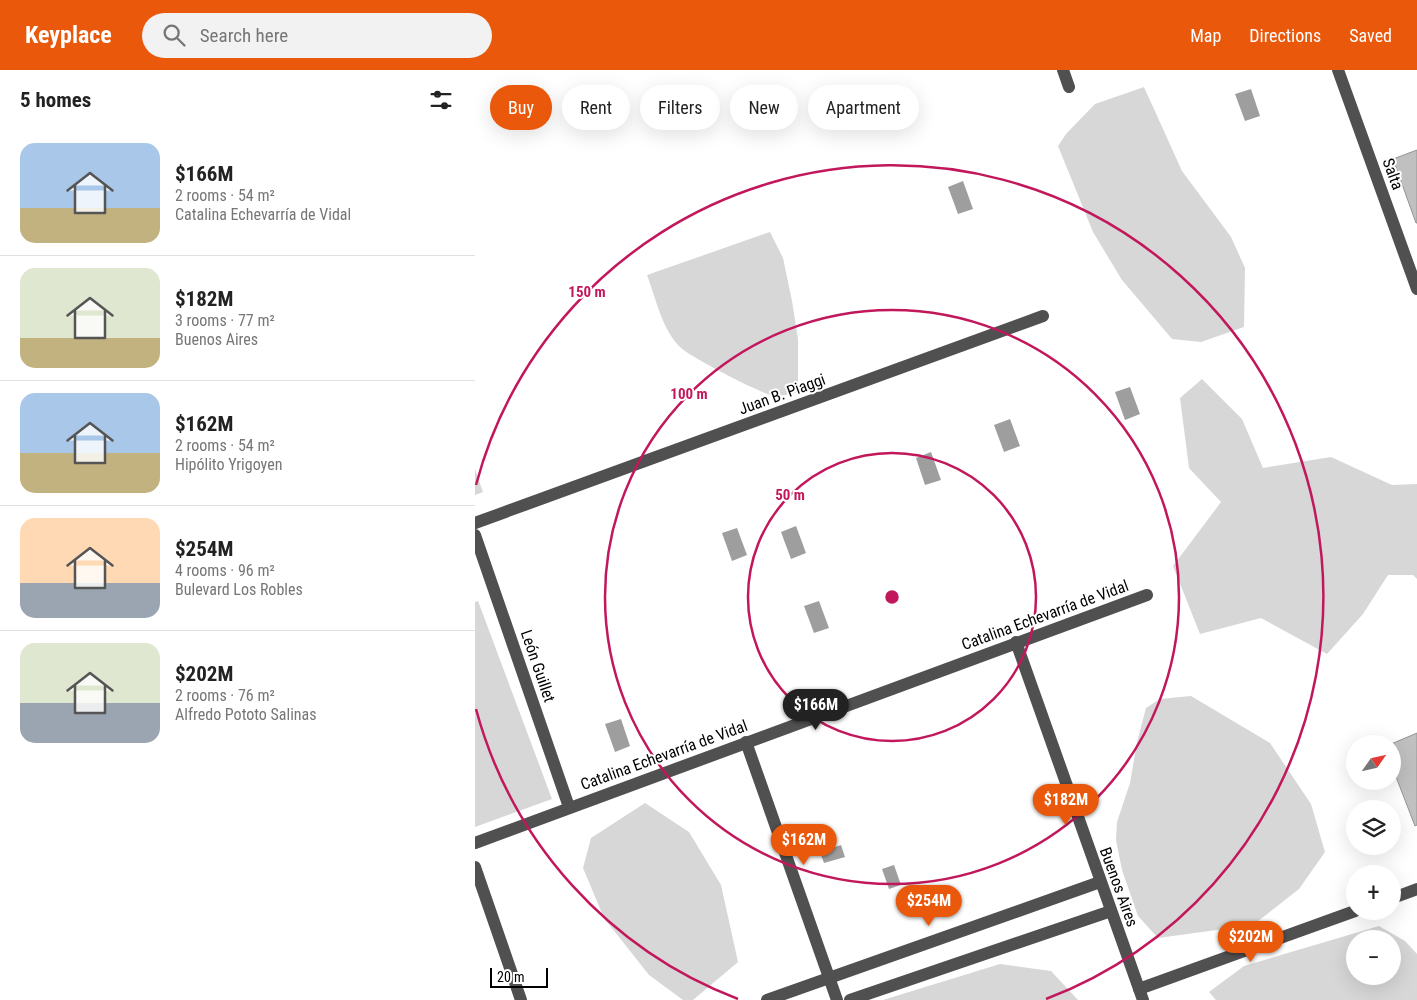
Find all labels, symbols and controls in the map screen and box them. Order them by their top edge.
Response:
search box [142,13,492,58]
text: Keyplace [25,21,112,49]
icon: search [160,21,188,49]
text: Search here [200,24,288,47]
text: Map [1190,25,1221,46]
text: Directions [1249,25,1321,46]
text: Saved [1349,25,1392,46]
chip: Buy [490,85,552,130]
chip: Rent [562,85,630,130]
chip: Filters [640,85,720,130]
chip: New [730,85,798,130]
chip: Apartment [808,85,919,130]
icon: filters [427,86,455,114]
text: 5 homes [20,88,91,112]
street label: Salta [1379,156,1407,192]
text: $166M [175,162,233,186]
icon: home [60,163,120,223]
text: 2 rooms · 54 m² [175,186,275,205]
text: Catalina Echevarría de Vidal [175,205,351,224]
text: 150 m [568,283,606,301]
text: $182M [175,287,233,311]
icon: home [60,288,120,348]
text: 3 rooms · 77 m² [175,311,275,330]
text: Buenos Aires [175,330,258,349]
street label: Juan B. Piaggi [736,370,828,418]
text: 100 m [670,385,708,403]
text: $162M [175,412,233,436]
icon: home [60,413,120,473]
text: 2 rooms · 54 m² [175,436,275,455]
text: Hipólito Yrigoyen [175,455,282,474]
text: 50 m [775,486,805,504]
text: $254M [175,537,233,561]
icon: home [60,538,120,598]
text: 4 rooms · 96 m² [175,561,275,580]
street label: Catalina Echevarría de Vidal [959,576,1131,654]
text: Bulevard Los Robles [175,580,303,599]
centre of rings [883,588,901,606]
street label: León Guillet [517,627,559,705]
text: $202M [175,662,233,686]
icon: home [60,663,120,723]
text: 2 rooms · 76 m² [175,686,275,705]
pin: $166M [781,688,851,731]
text: $166M [794,695,838,714]
text: Alfredo Pototo Salinas [175,705,317,724]
street label: Catalina Echevarría de Vidal [578,716,750,794]
north arrow [1346,735,1401,790]
map controls [1346,735,1401,985]
pin: $182M [1031,784,1101,826]
text: $182M [1044,790,1088,809]
button: layers [1346,800,1401,855]
pin: $162M [769,824,839,866]
text: $162M [782,830,826,849]
street label: Buenos Aires [1096,845,1142,929]
button: + [1346,865,1401,920]
pin: $254M [894,884,964,927]
text: $254M [907,891,951,910]
pin: $202M [1216,920,1286,963]
text: $202M [1229,927,1273,946]
button: − [1346,930,1401,985]
scale bar [490,965,547,988]
text: 20 m [497,969,525,985]

